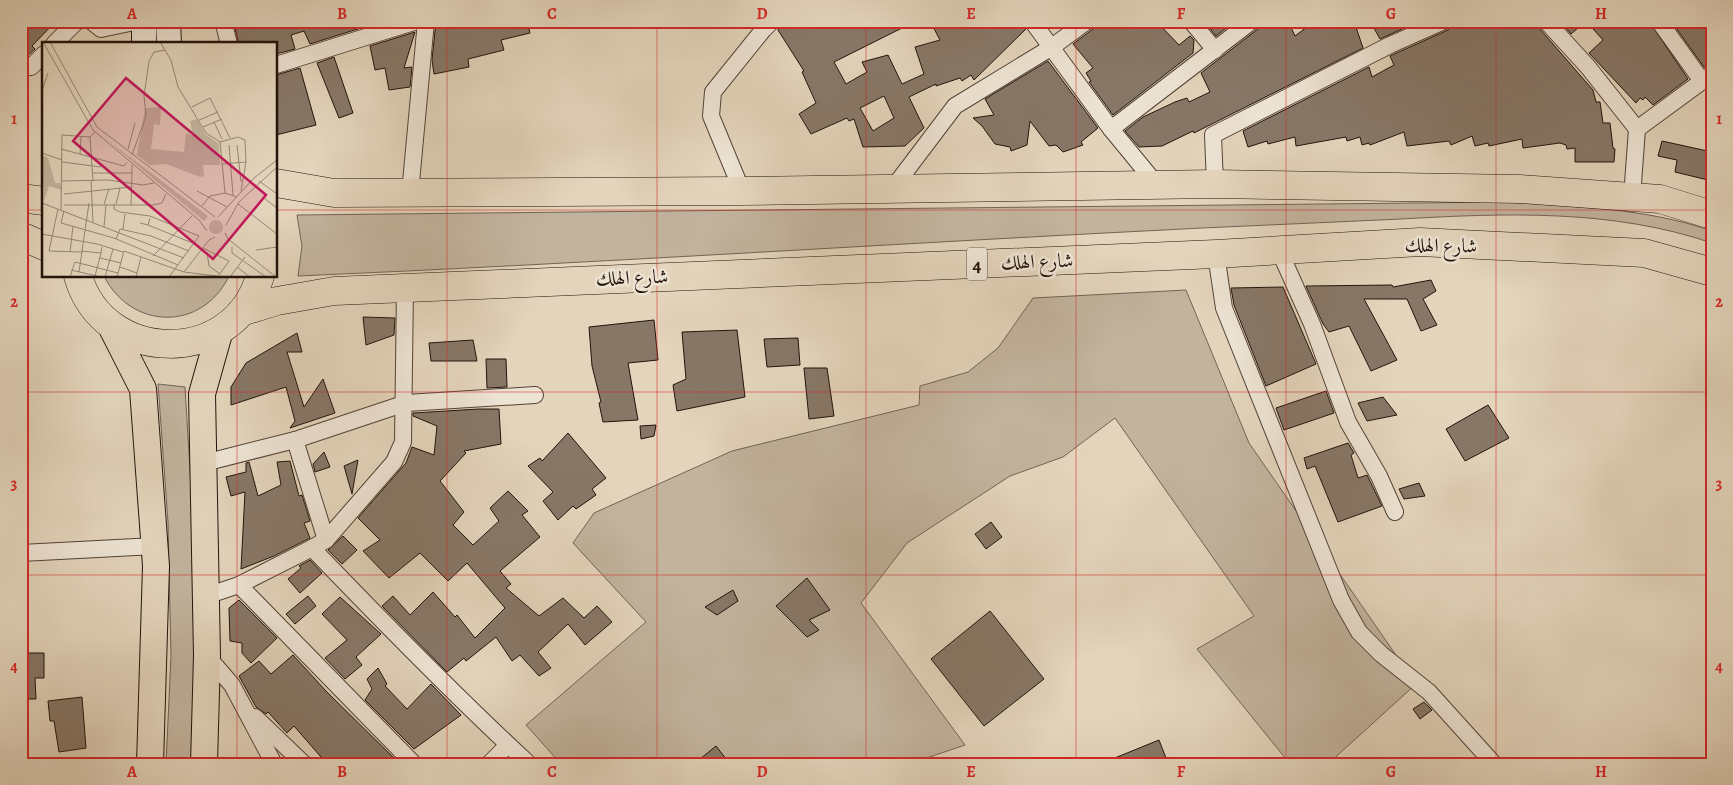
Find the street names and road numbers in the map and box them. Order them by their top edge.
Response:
street label: شارع الهلك [1404,231,1478,264]
street label: شارع الهلك [1000,247,1074,280]
road number: 4 [967,248,987,280]
street label: شارع الهلك [595,263,669,296]

